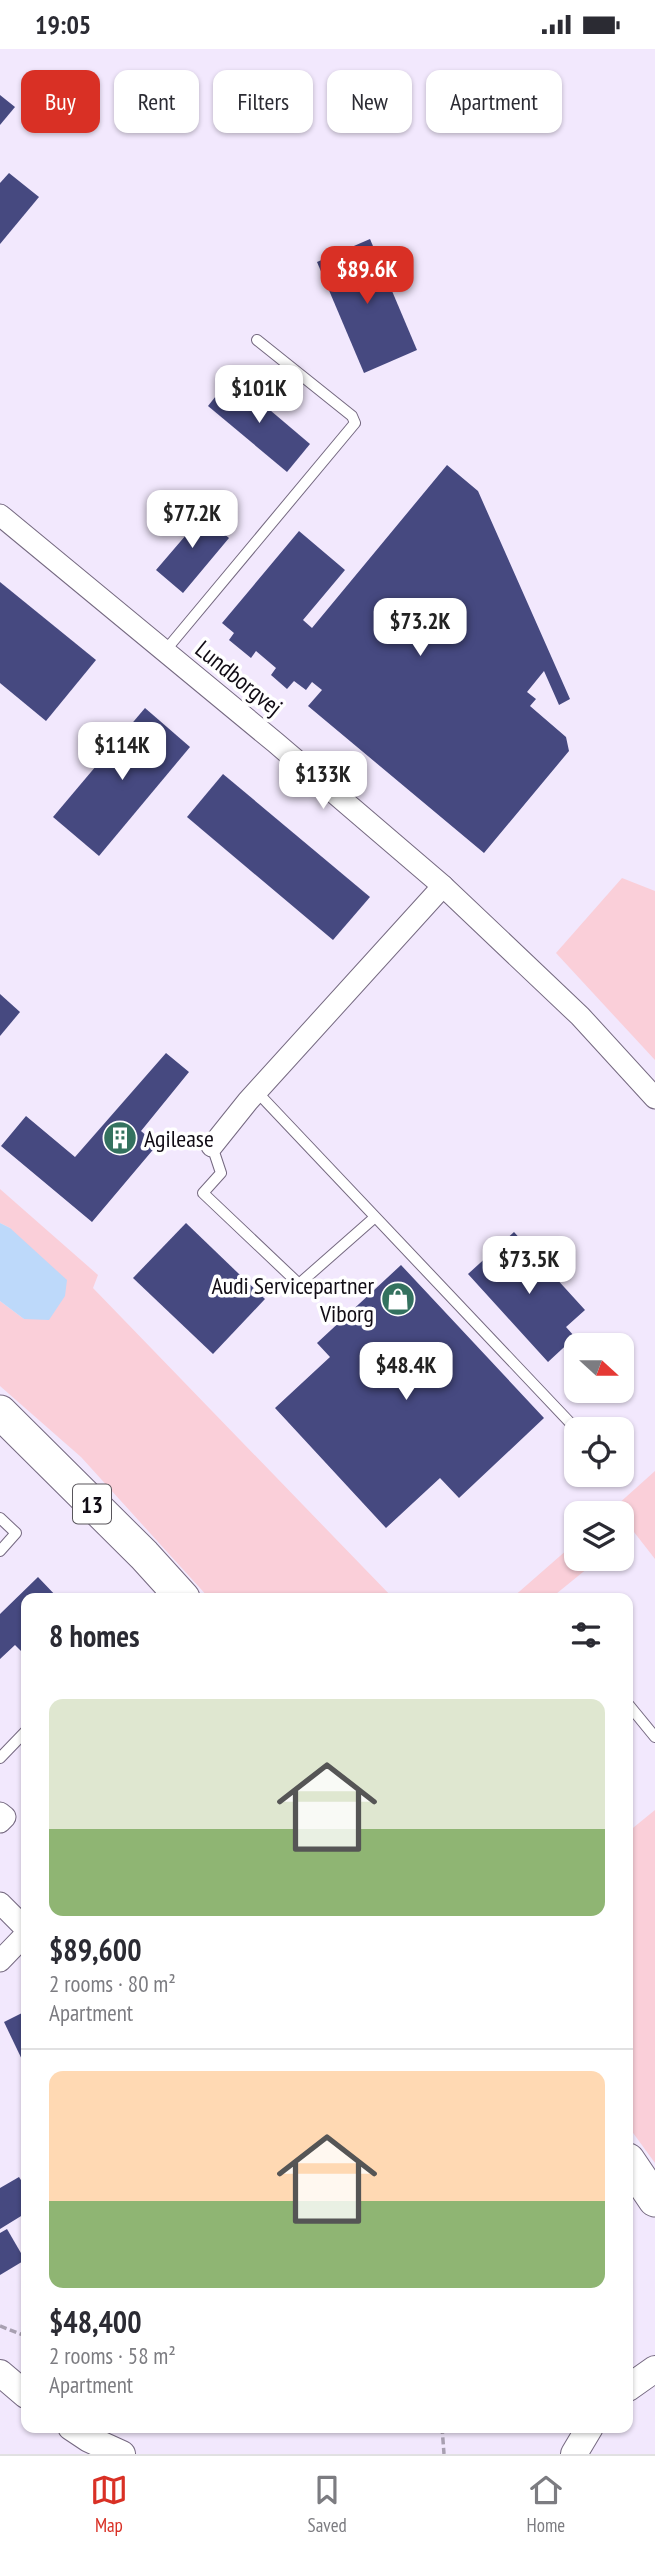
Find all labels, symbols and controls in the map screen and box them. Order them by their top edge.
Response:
text: 19:05 [35,8,91,41]
chip: Buy [21,70,100,133]
chip: Rent [114,70,199,133]
chip: Filters [213,70,313,133]
chip: New [327,70,412,133]
chip: Apartment [426,70,562,133]
pin: $89.6K [310,247,424,306]
text: $89.6K [337,254,397,283]
pin: $101K [210,365,308,425]
text: $101K [231,373,287,402]
pin: $77.2K [135,491,249,550]
text: $77.2K [163,498,221,527]
pin: $73.2K [363,599,477,658]
text: $73.2K [390,606,450,635]
street label: Lundborgvej [189,634,289,722]
pin: $114K [73,723,171,782]
text: $114K [94,730,150,759]
pin: $133K [274,751,372,811]
text: $133K [295,759,351,788]
building icon: Agilease [101,1119,139,1157]
place label: Agilease [144,1123,214,1154]
pin: $73.5K [472,1237,586,1296]
text: $73.5K [499,1244,559,1273]
place label: Audi Servicepartner Viborg [211,1270,374,1329]
shop icon: Audi Servicepartner Viborg [379,1280,417,1318]
north arrow [564,1333,634,1403]
map controls [564,1333,634,1571]
pin: $48.4K [349,1343,463,1402]
text: $48.4K [376,1350,436,1379]
button: locate [564,1417,634,1487]
road number: 13 [73,1485,111,1523]
button: layers [564,1501,634,1571]
text: 8 homes [49,1616,140,1655]
icon: filters [567,1616,605,1654]
icon: home [264,1744,390,1870]
text: $89,600 [49,1930,142,1969]
text: 2 rooms · 80 m² [49,1969,176,1998]
text: Apartment [49,1998,133,2027]
icon: home [264,2116,390,2242]
text: $48,400 [49,2302,142,2341]
text: 2 rooms · 58 m² [49,2341,176,2370]
text: Apartment [49,2370,133,2399]
tab: Map [90,2471,128,2537]
tab: Saved [308,2471,347,2537]
tab: Home [527,2471,565,2537]

